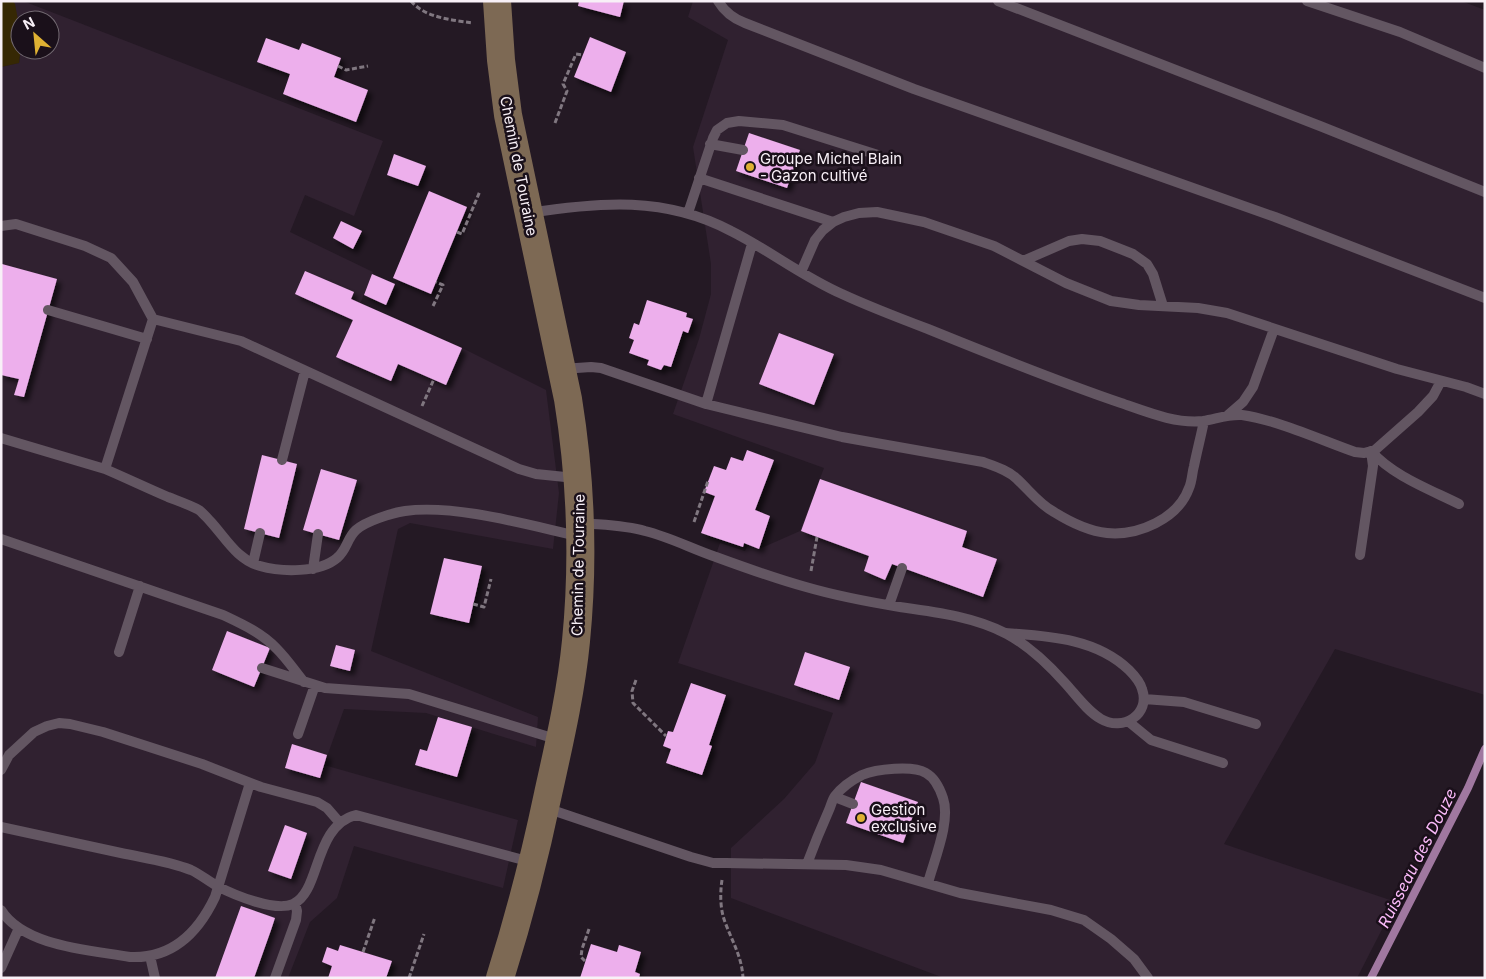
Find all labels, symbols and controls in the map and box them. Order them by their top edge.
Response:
north arrow [10,10,60,60]
text: N [20,13,37,33]
street label: Chemin de Touraine [496,94,542,238]
place label: Groupe Michel Blain - Gazon cultivé [760,149,902,185]
marker: Groupe Michel Blain - Gazon cultivé [744,161,756,173]
street label: Chemin de Touraine [567,494,589,636]
water label: Ruisseau des Douze [1373,785,1461,931]
place label: Gestion exclusive [871,800,937,836]
marker: Gestion exclusive [855,812,867,824]

